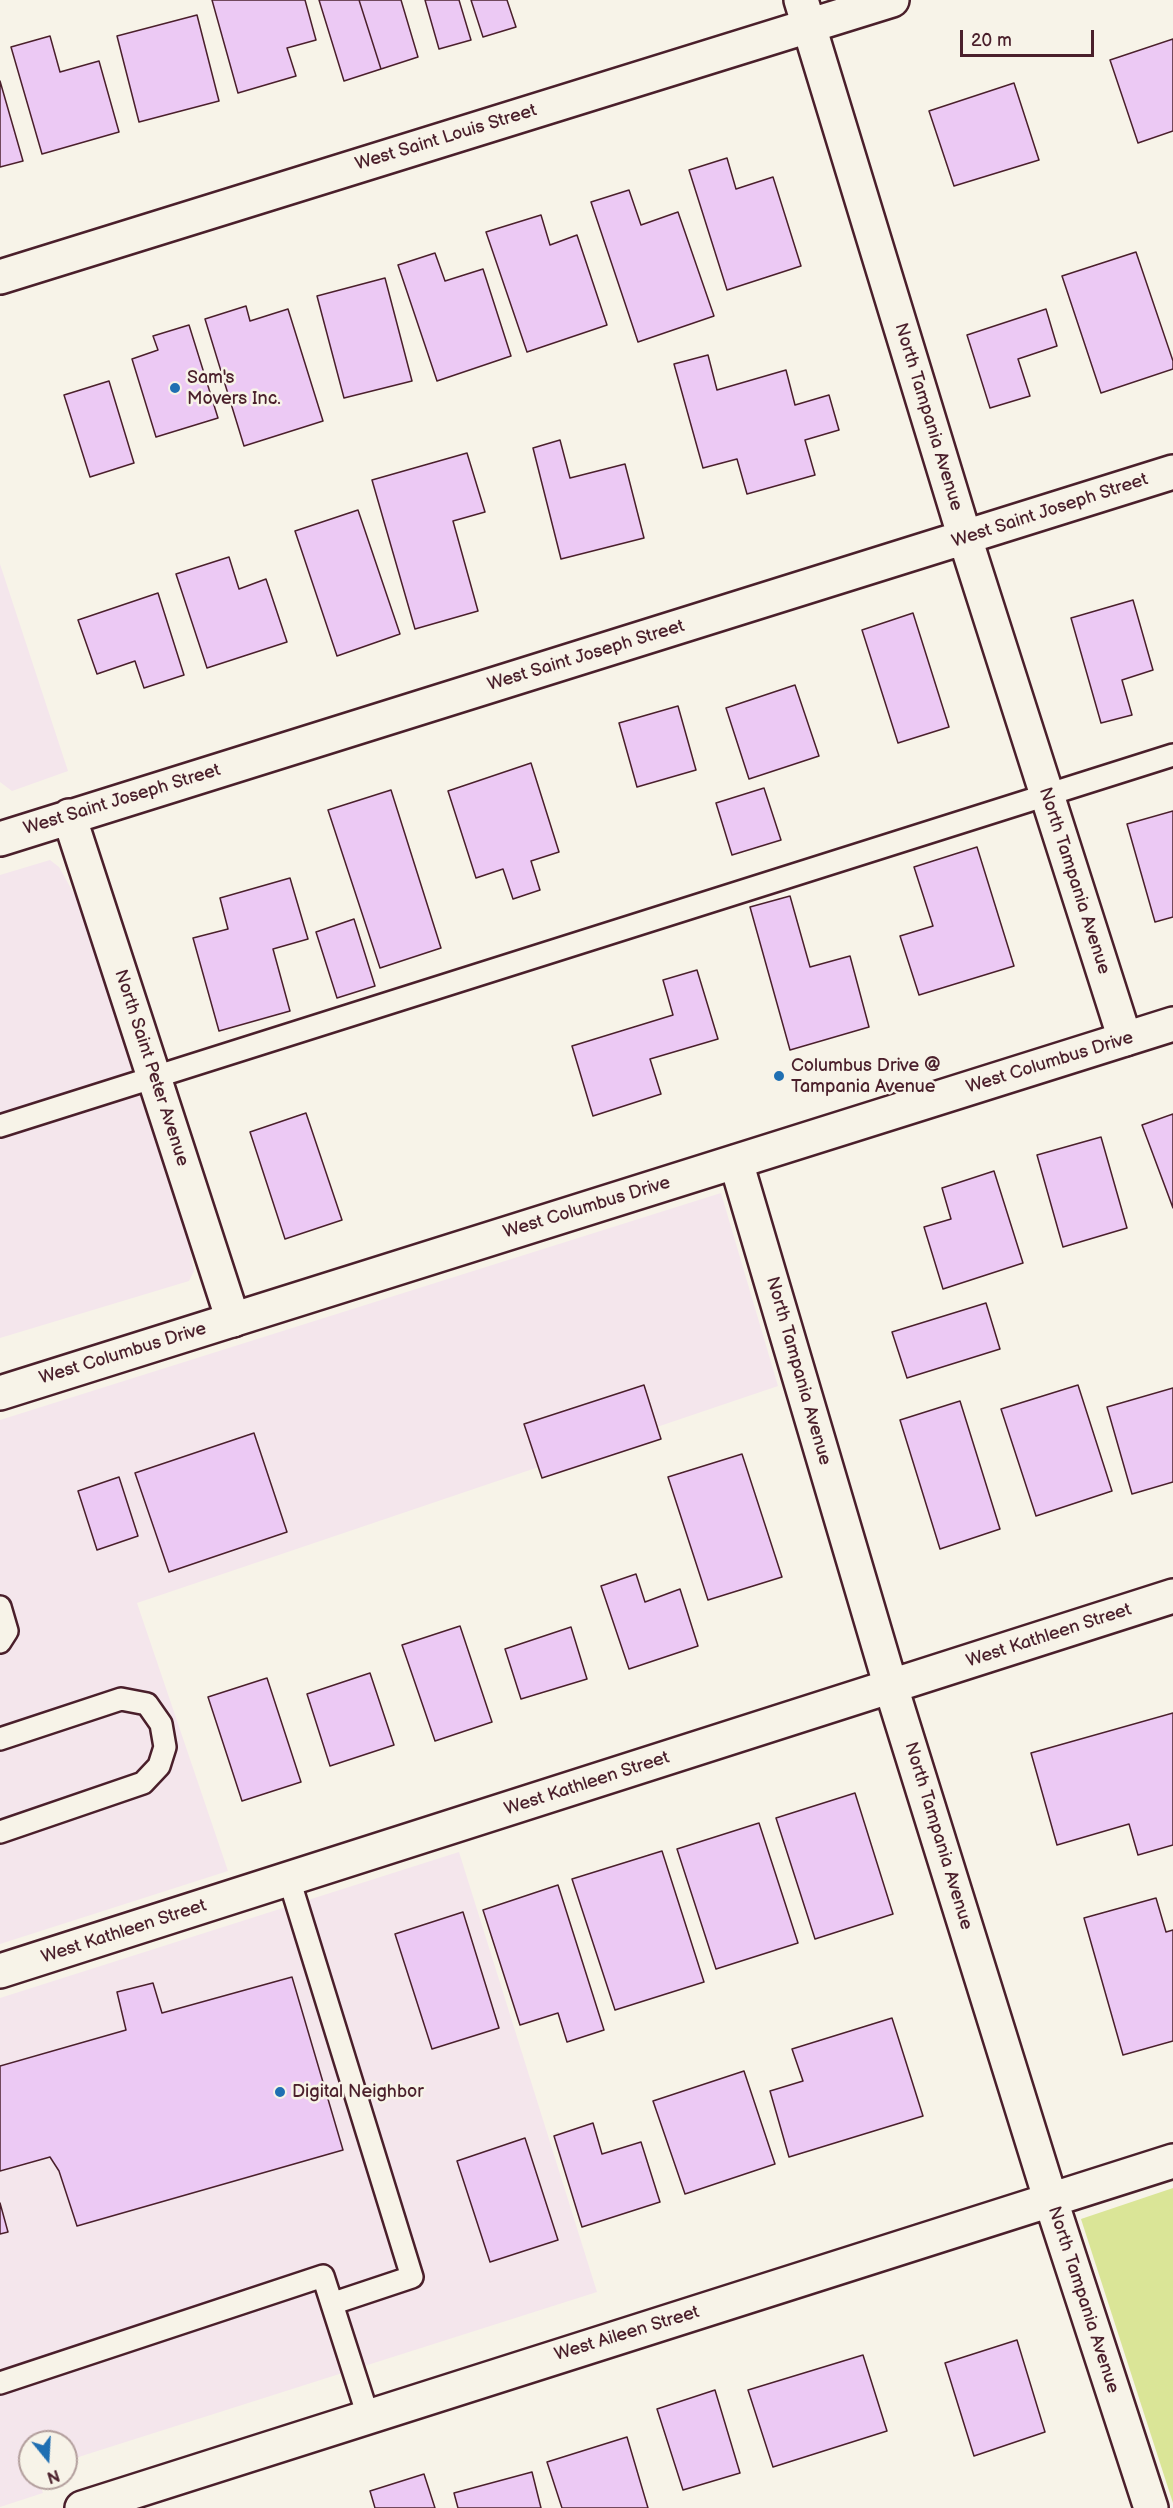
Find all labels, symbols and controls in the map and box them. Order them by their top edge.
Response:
scale bar [963,18,1096,56]
text: 20 m [971,30,1012,51]
street label: West Saint Louis Street [353,100,539,176]
street label: North Tampania Avenue [889,320,967,514]
place label: Sam's Movers Inc. [187,367,281,410]
marker: Sam's Movers Inc. [168,381,182,395]
street label: West Saint Joseph Street [949,469,1151,553]
street label: West Saint Joseph Street [485,616,687,696]
street label: West Saint Joseph Street [21,760,223,840]
street label: North Tampania Avenue [1034,785,1114,977]
street label: North Saint Peter Avenue [109,967,193,1169]
street label: West Columbus Drive [964,1027,1136,1099]
place label: Columbus Drive @ Tampania Avenue [791,1055,941,1098]
marker: Columbus Drive @ Tampania Avenue [772,1069,786,1083]
street label: West Columbus Drive [501,1172,673,1244]
street label: North Tampania Avenue [761,1274,835,1468]
street label: West Columbus Drive [37,1318,209,1390]
street label: West Kathleen Street [964,1599,1134,1673]
street label: North Tampania Avenue [899,1739,977,1933]
street label: West Kathleen Street [502,1747,672,1821]
street label: West Kathleen Street [39,1895,209,1969]
place label: Digital Neighbor [292,2081,424,2103]
marker: Digital Neighbor [273,2085,287,2099]
street label: North Tampania Avenue [1043,2204,1123,2396]
street label: West Aileen Street [552,2302,702,2366]
north arrow [18,2430,78,2490]
text: N [44,2465,62,2487]

